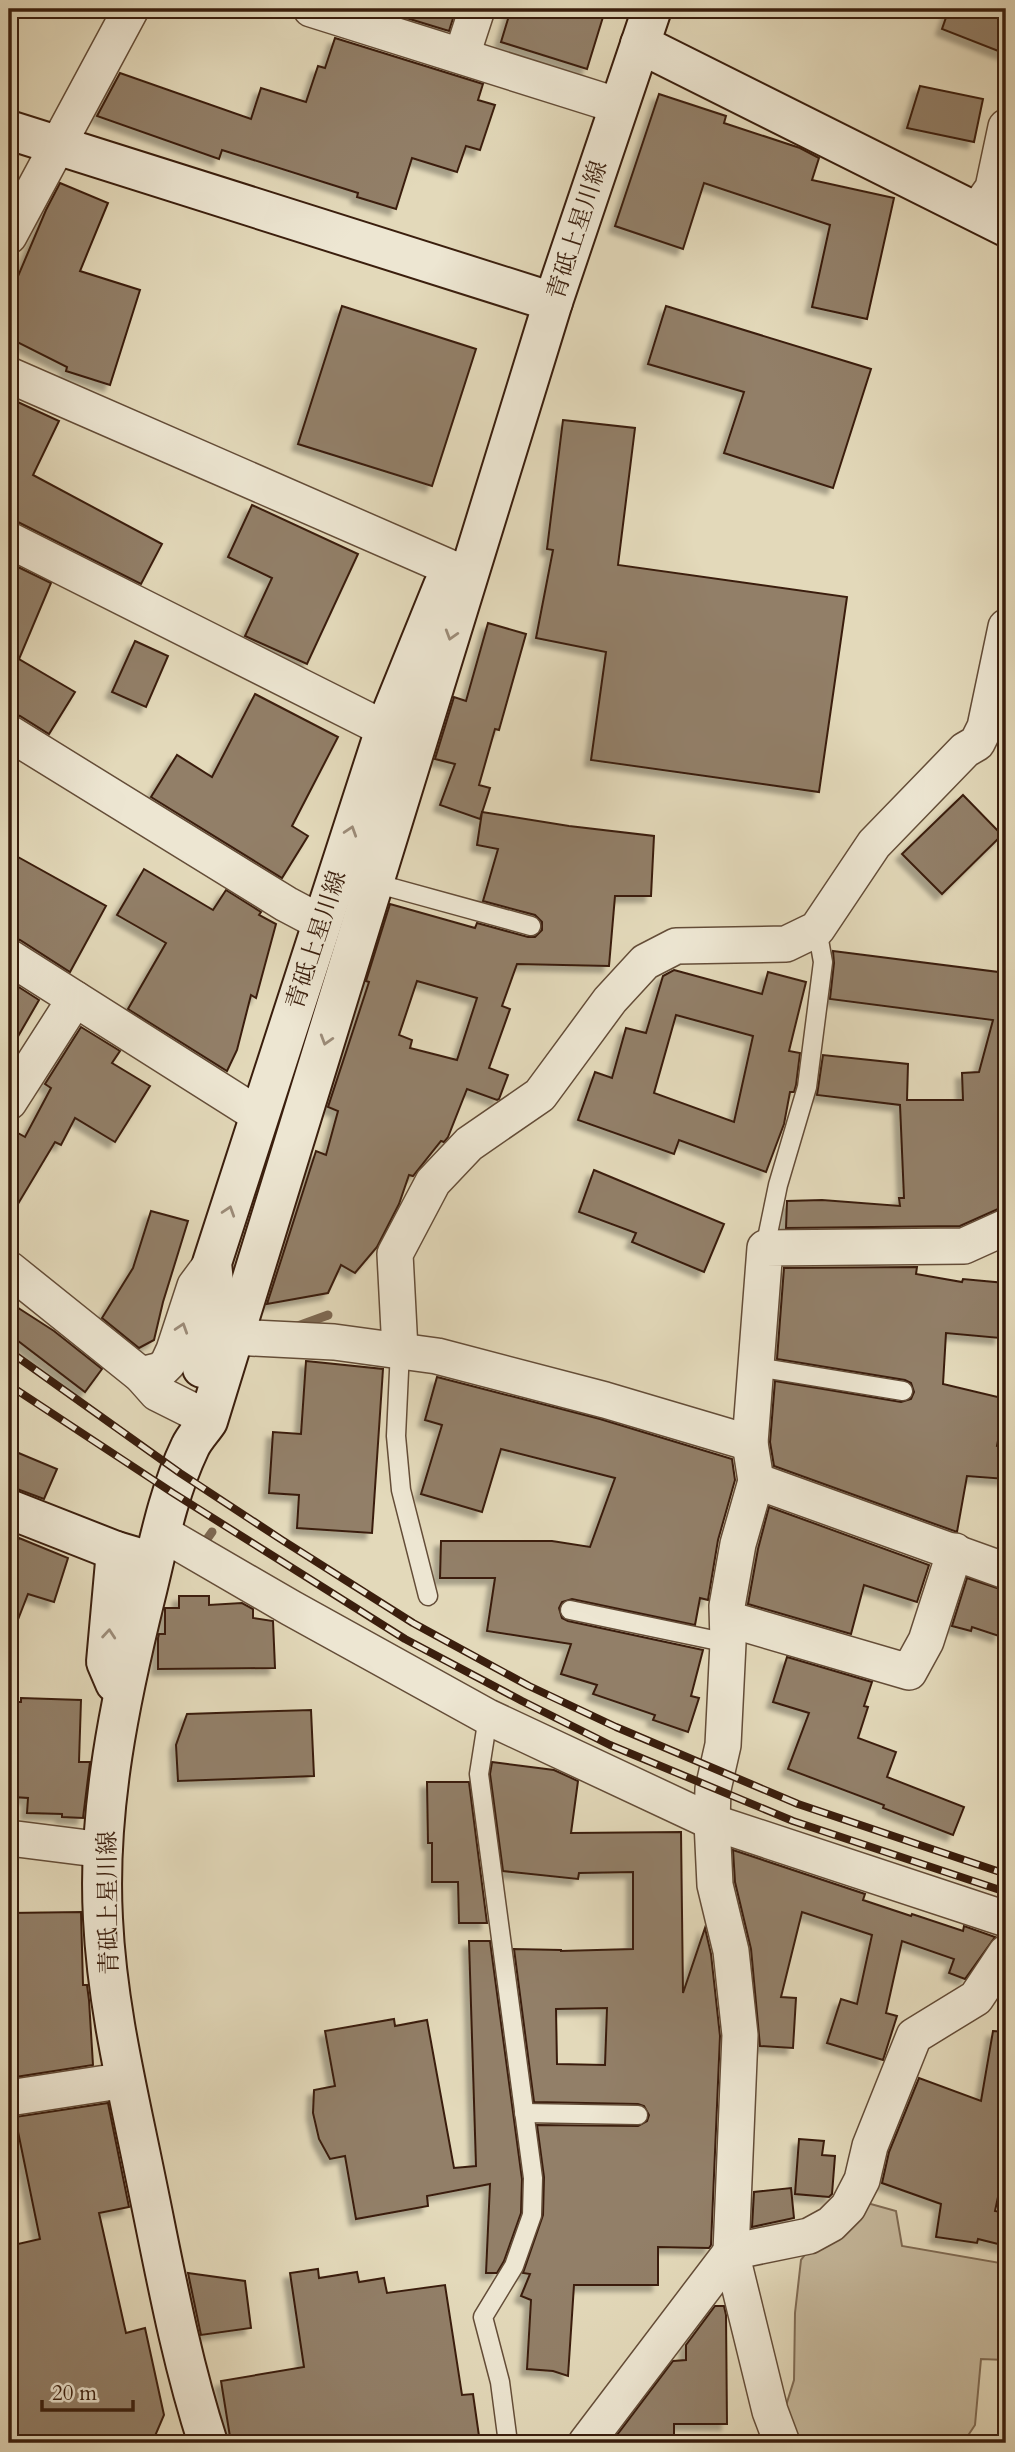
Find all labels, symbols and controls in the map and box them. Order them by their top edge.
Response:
street label: 青砥上星川線 [540,157,615,304]
one-way arrow [445,629,460,641]
one-way arrow [343,825,358,837]
street label: 青砥上星川線 [279,867,354,1014]
one-way arrow [320,1034,335,1046]
one-way arrow [221,1205,236,1217]
one-way arrow [173,1322,188,1334]
one-way arrow [101,1628,116,1639]
street label: 青砥上星川線 [91,1831,126,1975]
scale bar [42,2368,133,2412]
text: 20 m [52,2379,97,2408]

